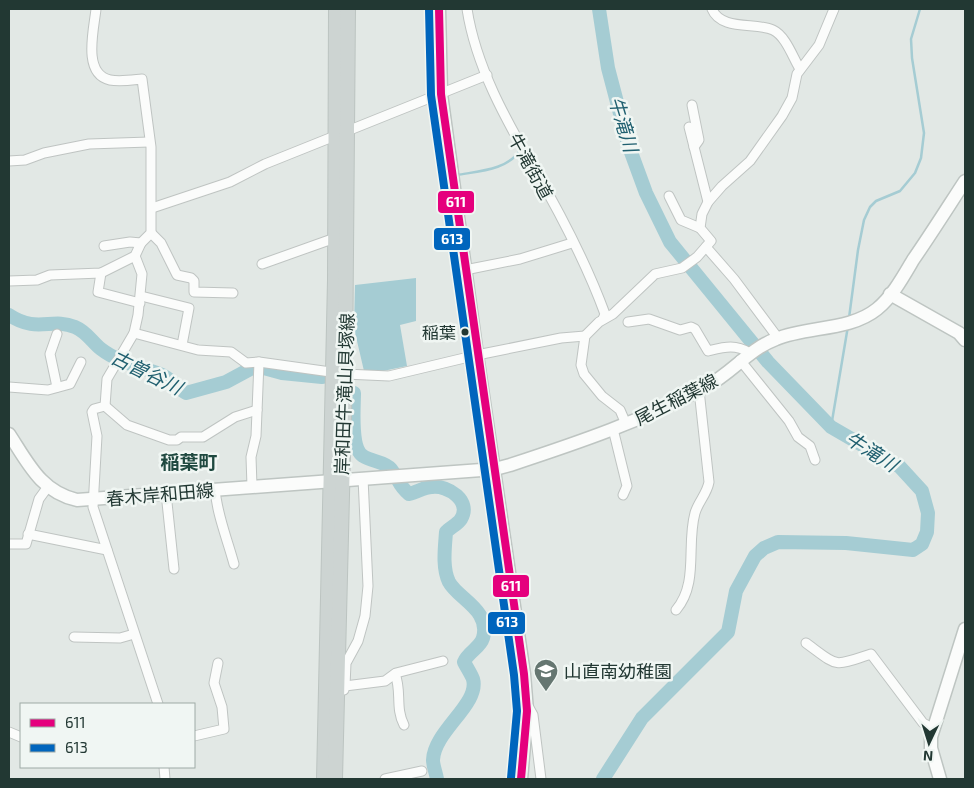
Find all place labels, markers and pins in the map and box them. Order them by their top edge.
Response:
place label: 稲葉 [422,322,456,342]
marker: 稲葉 [460,327,470,337]
school or university icon: 山直南幼稚園 [533,658,559,692]
place label: 山直南幼稚園 [564,660,672,682]

